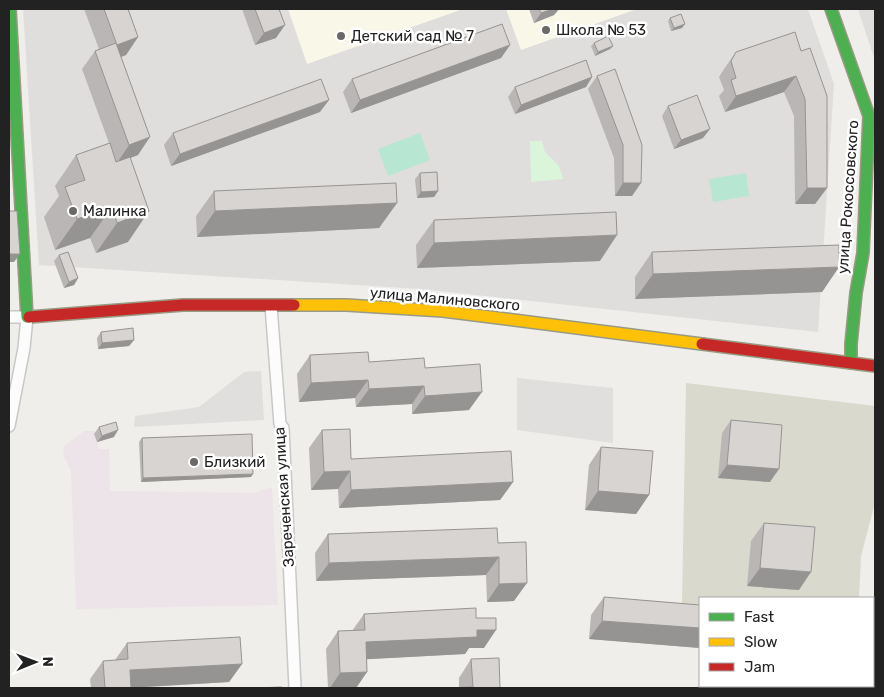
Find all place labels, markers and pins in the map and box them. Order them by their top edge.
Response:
place label: Школа № 53 [556,21,646,39]
marker: Школа № 53 [540,24,552,36]
place label: Детский сад № 7 [351,27,474,45]
marker: Детский сад № 7 [335,30,347,42]
place label: Малинка [83,202,146,220]
marker: Малинка [67,205,79,217]
place label: Близкий [204,453,265,471]
marker: Близкий [188,456,200,468]

